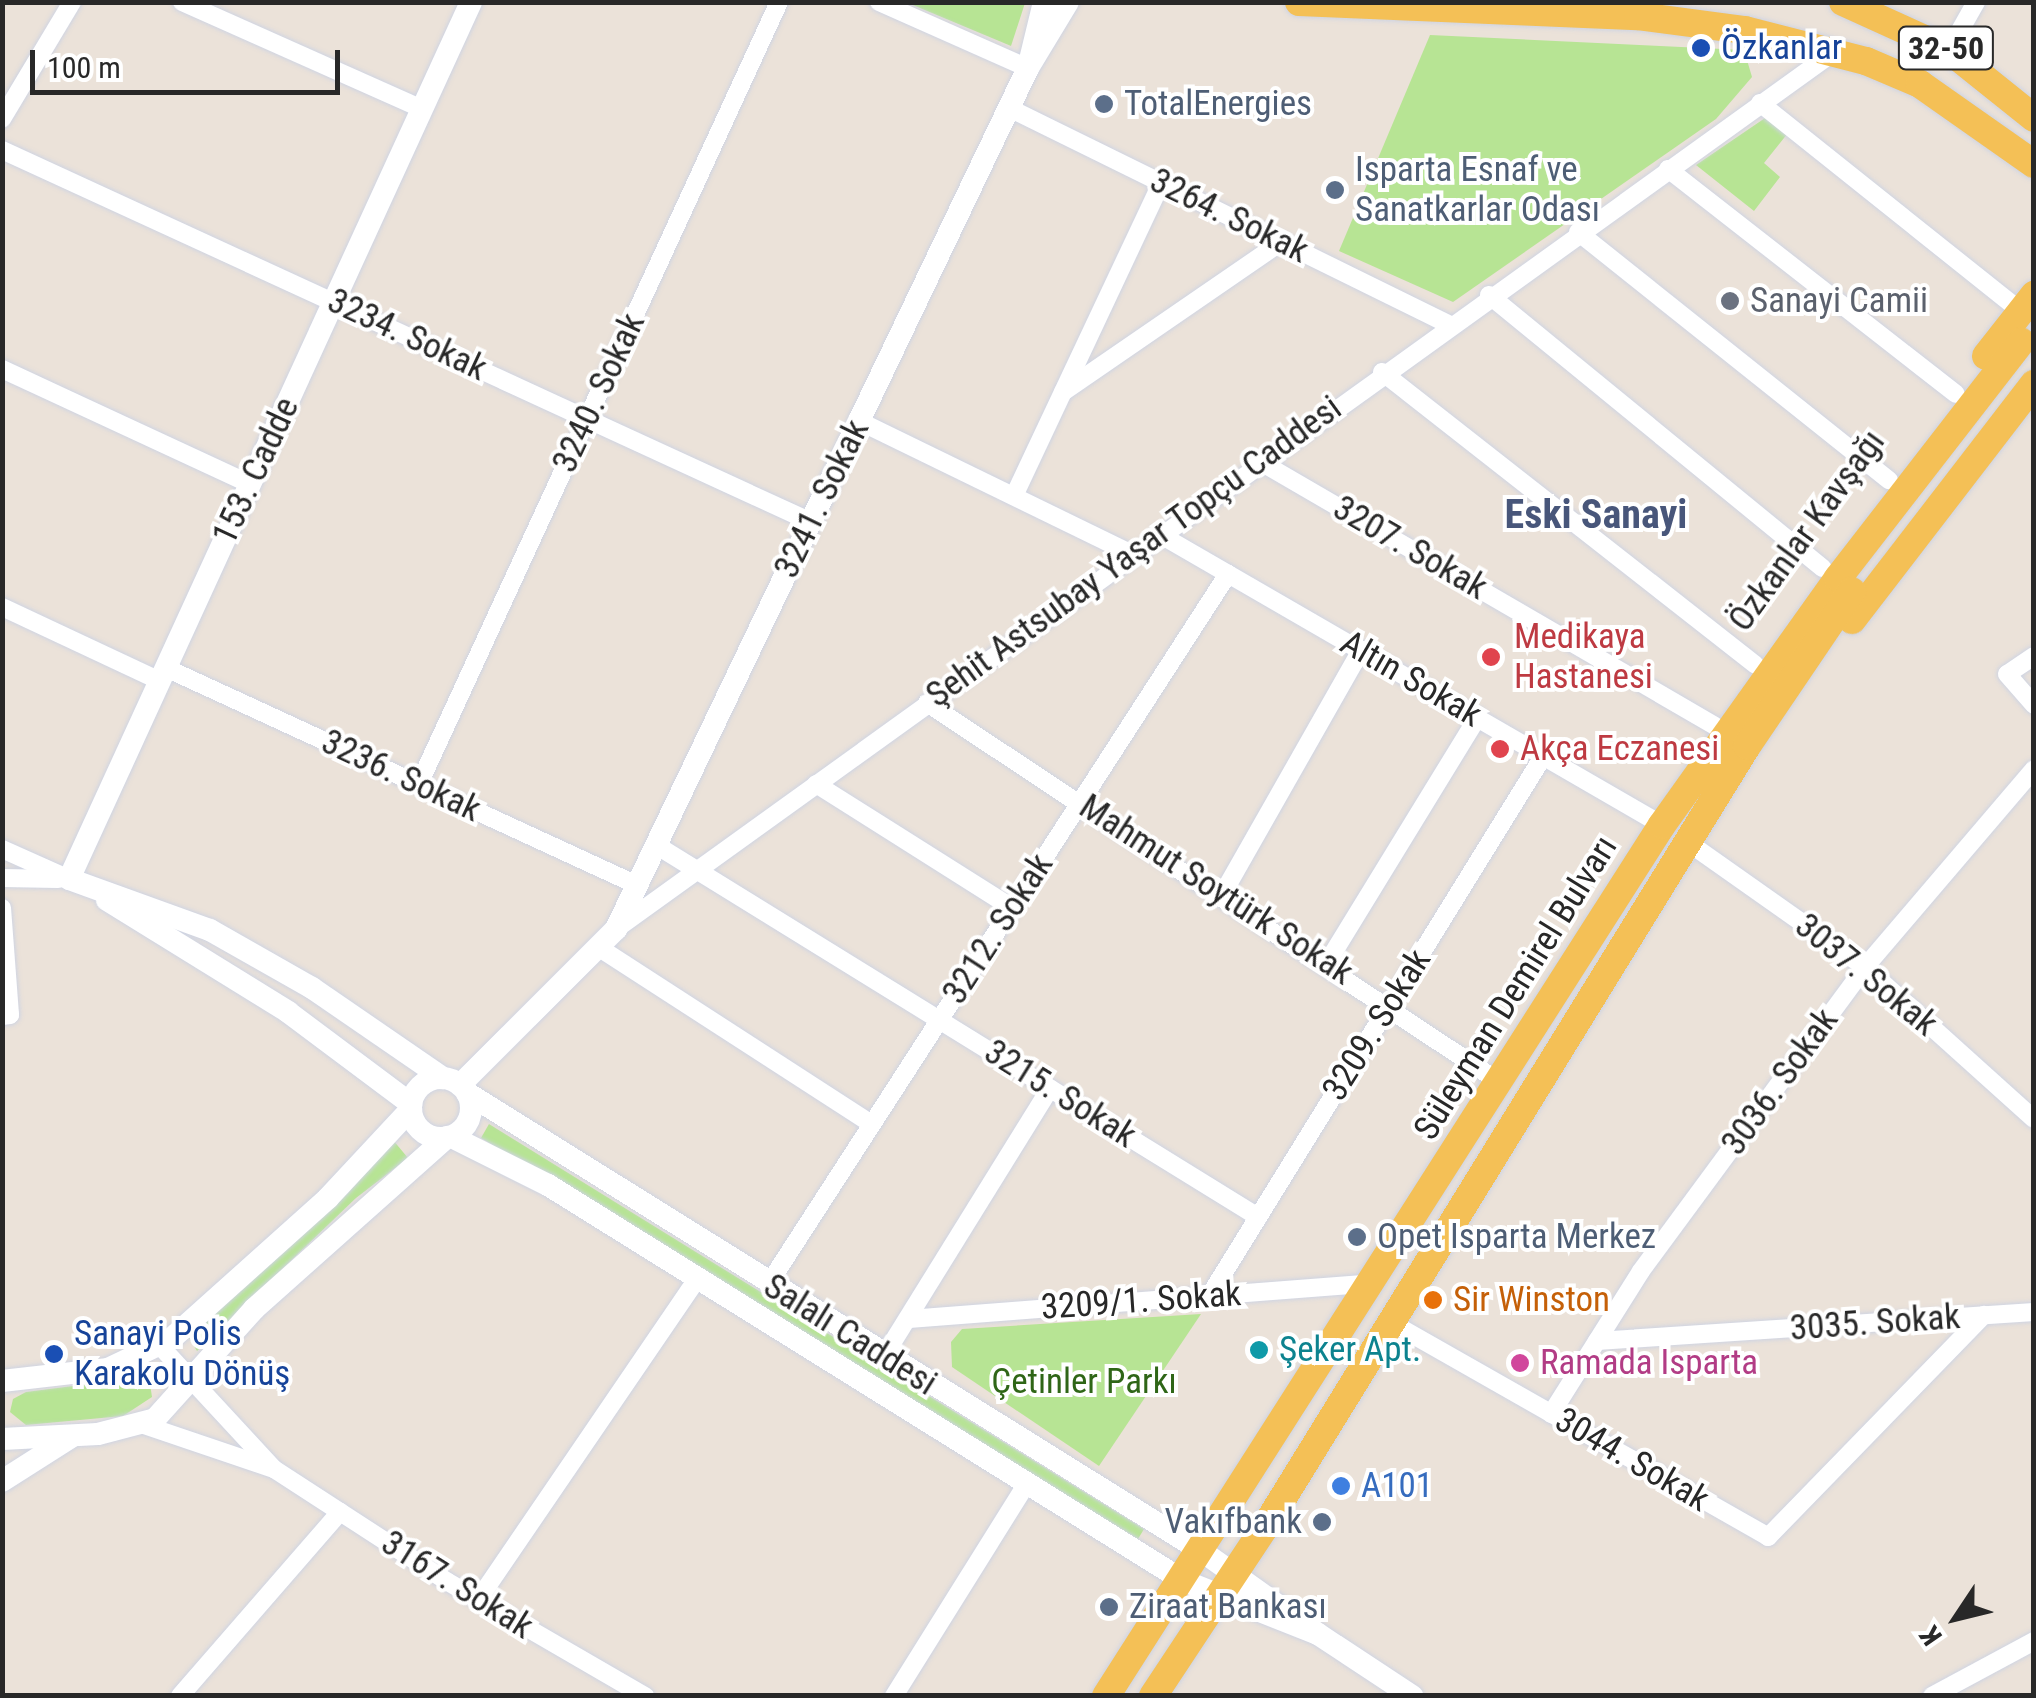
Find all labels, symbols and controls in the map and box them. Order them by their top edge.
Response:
road number: 32-50 [1896,21,1996,75]
place label: Özkanlar [1721,27,1842,69]
scale bar [35,30,345,92]
marker: Özkanlar [1690,37,1712,59]
text: 100 m [47,50,121,85]
place label: TotalEnergies [1124,83,1312,125]
marker: TotalEnergies [1093,93,1115,115]
place label: Isparta Esnaf ve Sanatkarlar Odası [1355,149,1600,231]
street label: 3264. Sokak [1143,160,1315,272]
marker: Isparta Esnaf ve Sanatkarlar Odası [1324,179,1346,201]
street label: 3234. Sokak [321,280,493,390]
place label: Sanayi Camii [1750,280,1928,322]
marker: Sanayi Camii [1719,290,1741,312]
street label: 3240. Sokak [544,307,654,479]
street label: Şehit Astsubay Yaşar Topçu Caddesi [918,387,1350,717]
street label: 153. Cadde [204,391,308,551]
street label: 3241. Sokak [766,413,878,585]
street label: Özkanlar Kavşağı [1720,422,1894,640]
street label: 3207. Sokak [1326,487,1494,609]
district label: Eski Sanayi [1505,491,1687,539]
place label: Medikaya Hastanesi [1514,616,1653,698]
street label: Altın Sokak [1333,622,1489,736]
marker: Medikaya Hastanesi [1478,644,1504,670]
street label: 3236. Sokak [315,721,487,831]
place label: Akça Eczanesi [1520,728,1719,770]
marker: Akça Eczanesi [1489,738,1511,760]
street label: Mahmut Soytürk Sokak [1071,786,1361,994]
street label: Süleyman Demirel Bulvarı [1405,828,1627,1148]
street label: 3212. Sokak [934,846,1062,1012]
street label: 3037. Sokak [1787,905,1945,1045]
street label: 3209. Sokak [1314,942,1440,1108]
street label: 3036. Sokak [1713,1001,1847,1163]
street label: 3215. Sokak [977,1031,1143,1157]
place label: Opet Isparta Merkez [1377,1216,1656,1258]
marker: Opet Isparta Merkez [1346,1226,1368,1248]
street label: Salalı Caddesi [756,1265,944,1405]
street label: 3209/1. Sokak [1039,1273,1243,1329]
place label: Sir Winston [1453,1279,1610,1321]
marker: Sir Winston [1422,1289,1444,1311]
street label: 3035. Sokak [1789,1296,1961,1350]
place label: Sanayi Polis Karakolu Dönüş [74,1313,290,1395]
place label: Şeker Apt. [1279,1329,1421,1371]
marker: Şeker Apt. [1248,1339,1270,1361]
place label: Ramada Isparta [1540,1342,1758,1384]
marker: Sanayi Polis Karakolu Dönüş [43,1343,65,1365]
marker: Ramada Isparta [1509,1352,1531,1374]
park label: Çetinler Parkı [991,1361,1177,1403]
street label: 3044. Sokak [1548,1399,1716,1521]
place label: A101 [1361,1465,1433,1507]
marker: A101 [1330,1475,1352,1497]
place label: Vakıfbank [1165,1501,1302,1543]
marker: Vakıfbank [1311,1511,1333,1533]
street label: 3167. Sokak [374,1522,540,1648]
north arrow [1906,1568,2006,1668]
place label: Ziraat Bankası [1129,1586,1327,1628]
marker: Ziraat Bankası [1098,1596,1120,1618]
text: K [1913,1620,1949,1651]

